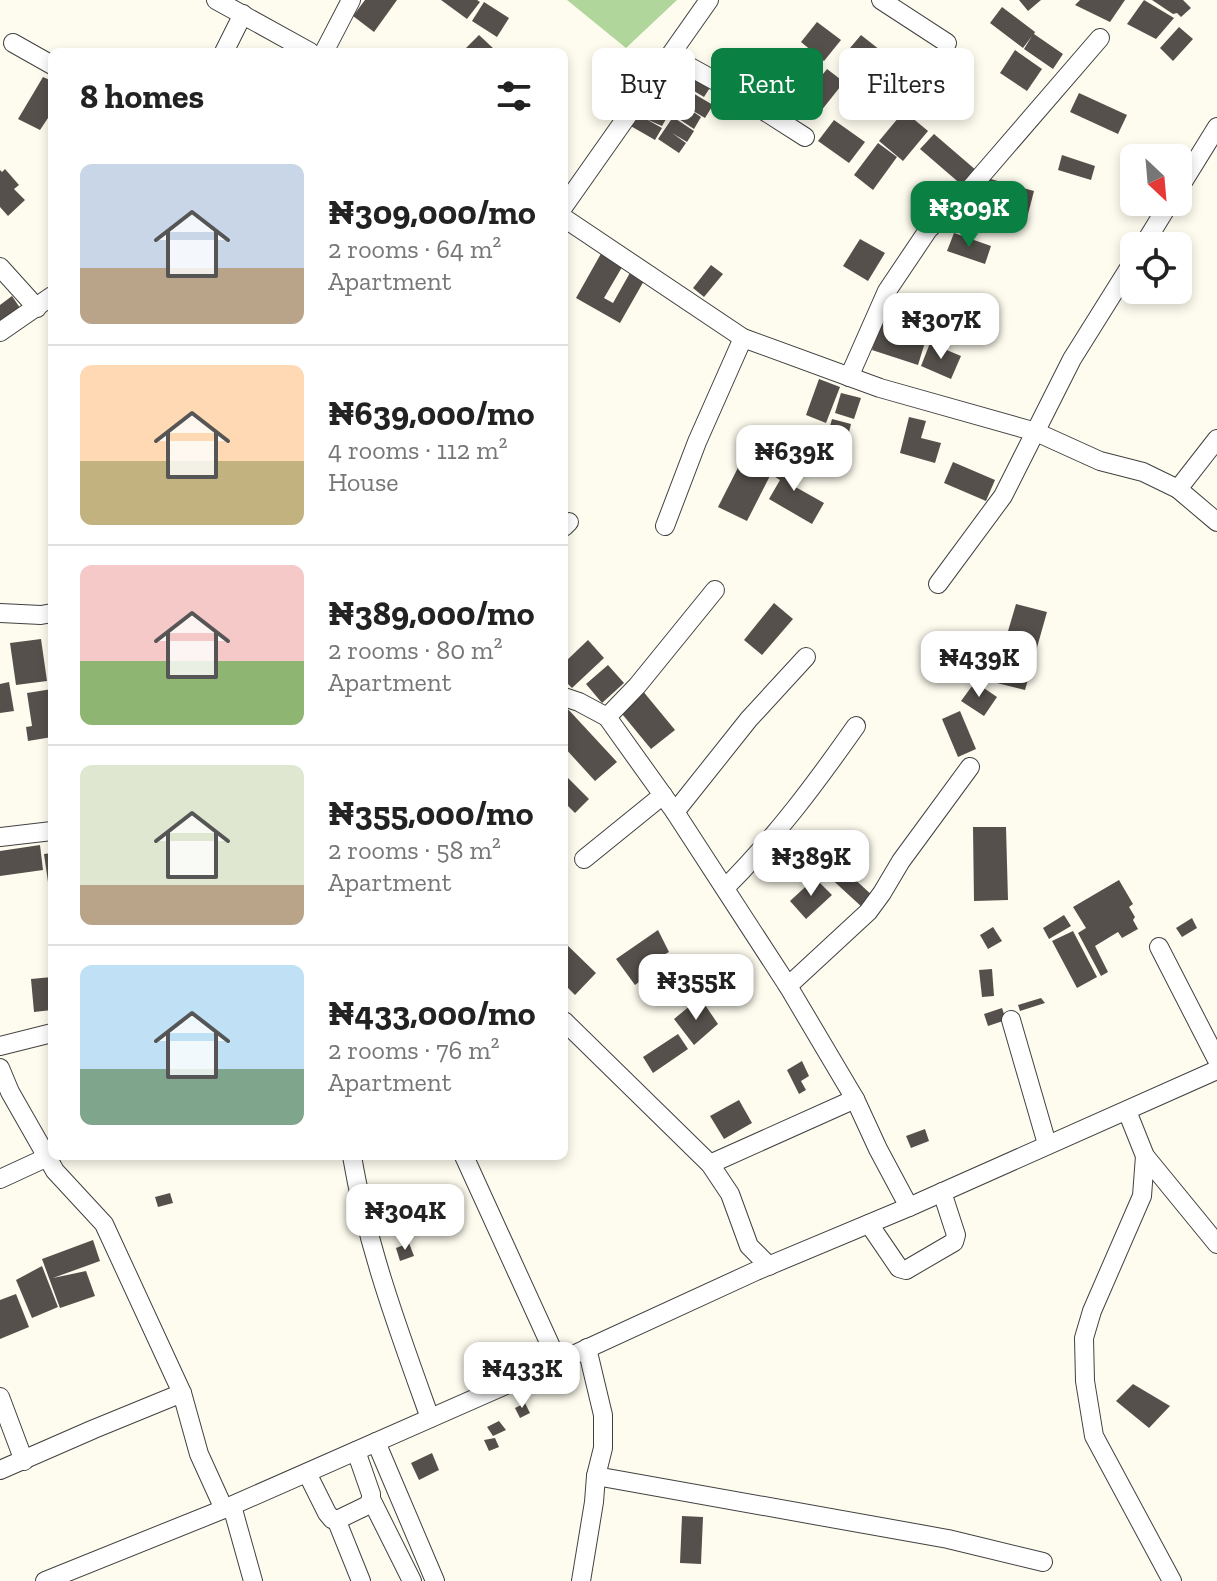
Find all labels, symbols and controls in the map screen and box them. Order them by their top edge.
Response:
chip: Buy [592,48,695,120]
chip: Rent [711,48,823,120]
chip: Filters [839,48,974,120]
icon: filters [492,74,536,118]
text: 8 homes [80,76,204,117]
north arrow [1120,144,1192,216]
map controls [1120,144,1192,304]
pin: ₦309K [913,181,1025,249]
text: ₦309K [929,191,1009,223]
text: ₦309,000/mo [328,192,536,233]
icon: home [144,196,240,292]
button: locate [1120,232,1192,304]
text: 2 rooms · 64 m² [328,233,501,265]
text: Apartment [328,265,451,297]
pin: ₦307K [885,293,997,361]
text: ₦307K [901,303,981,335]
text: ₦639,000/mo [328,393,535,434]
icon: home [144,397,240,493]
pin: ₦639K [738,425,850,493]
text: 4 rooms · 112 m² [328,434,508,466]
text: ₦639K [754,435,834,467]
text: House [328,466,399,498]
text: ₦389,000/mo [328,593,535,634]
icon: home [144,597,240,693]
pin: ₦439K [923,631,1035,699]
text: 2 rooms · 80 m² [328,634,503,666]
text: ₦439K [939,641,1019,673]
text: Apartment [328,666,451,698]
text: ₦355,000/mo [328,793,534,834]
icon: home [144,797,240,893]
pin: ₦389K [755,830,867,898]
text: 2 rooms · 58 m² [328,834,501,866]
text: ₦389K [771,840,851,872]
text: Apartment [328,866,451,898]
pin: ₦355K [640,954,752,1022]
text: ₦355K [657,964,735,996]
text: ₦433,000/mo [328,993,536,1034]
icon: home [144,997,240,1093]
text: 2 rooms · 76 m² [328,1034,500,1066]
text: Apartment [328,1066,451,1098]
pin: ₦304K [349,1184,461,1252]
text: ₦304K [364,1194,446,1226]
pin: ₦433K [466,1342,578,1410]
text: ₦433K [482,1352,562,1384]

